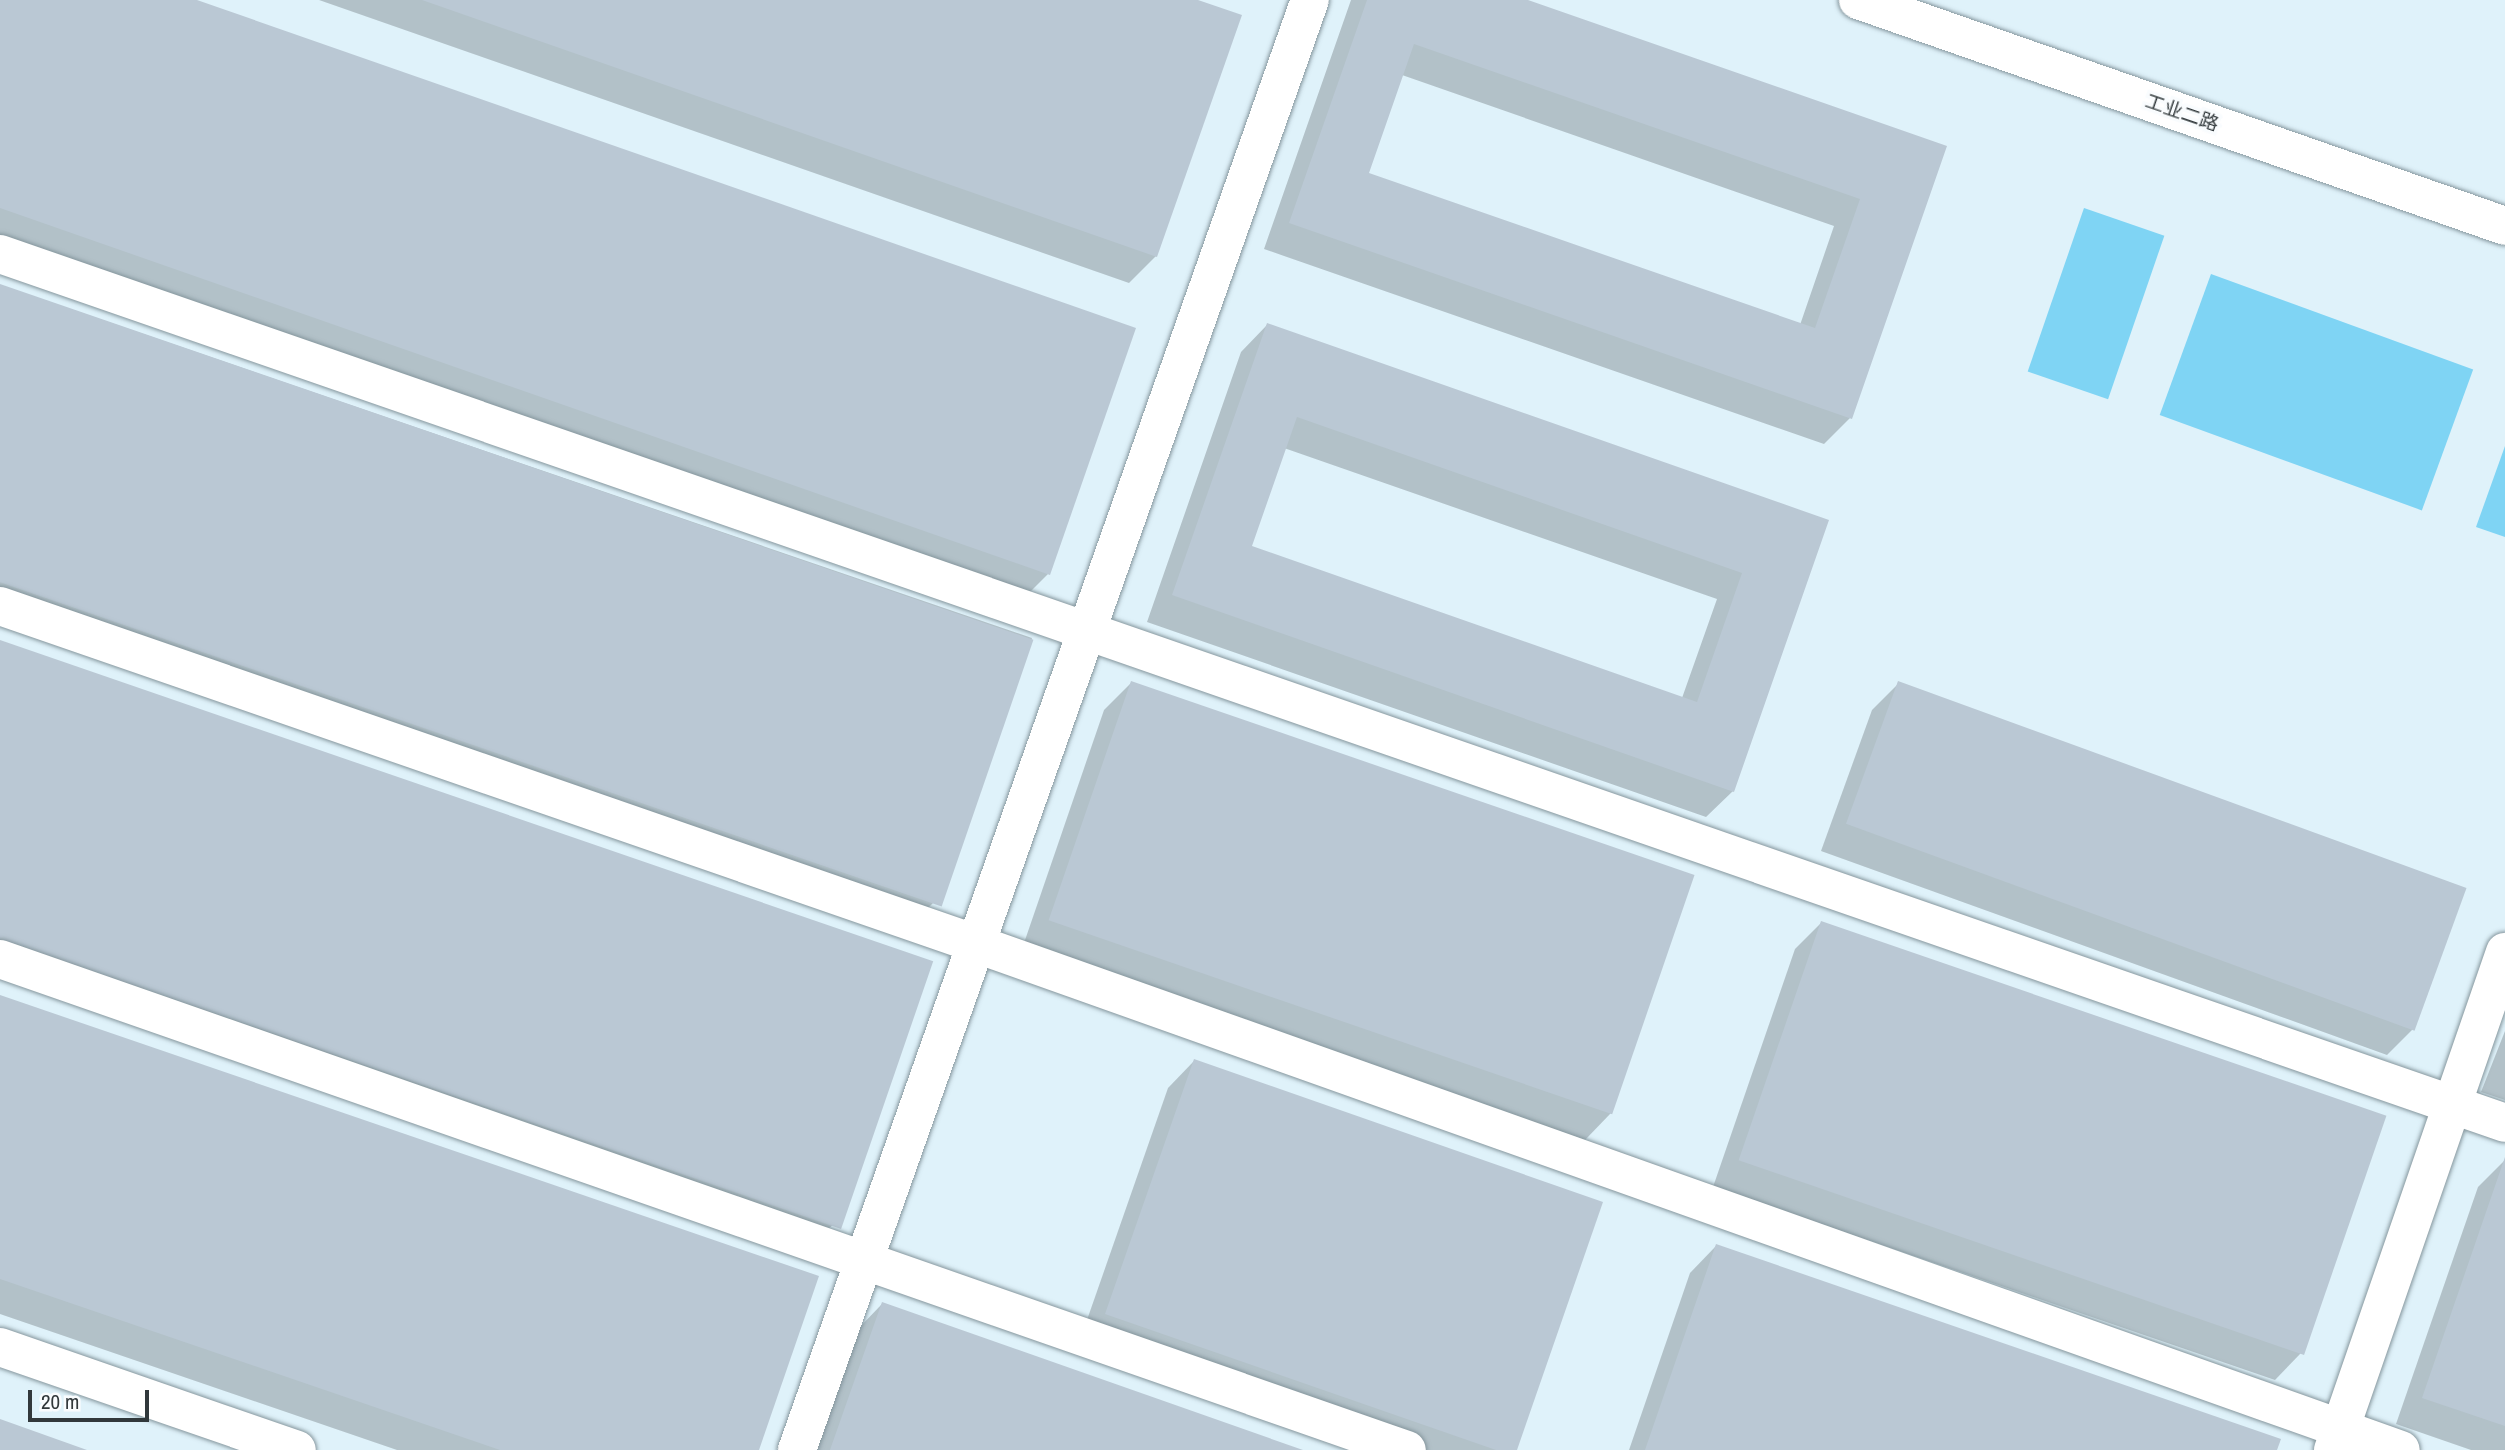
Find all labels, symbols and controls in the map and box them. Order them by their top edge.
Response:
street label: 工业二路 [2142,90,2222,136]
scale bar [32,1376,152,1420]
text: 20 m [41,1387,79,1416]

